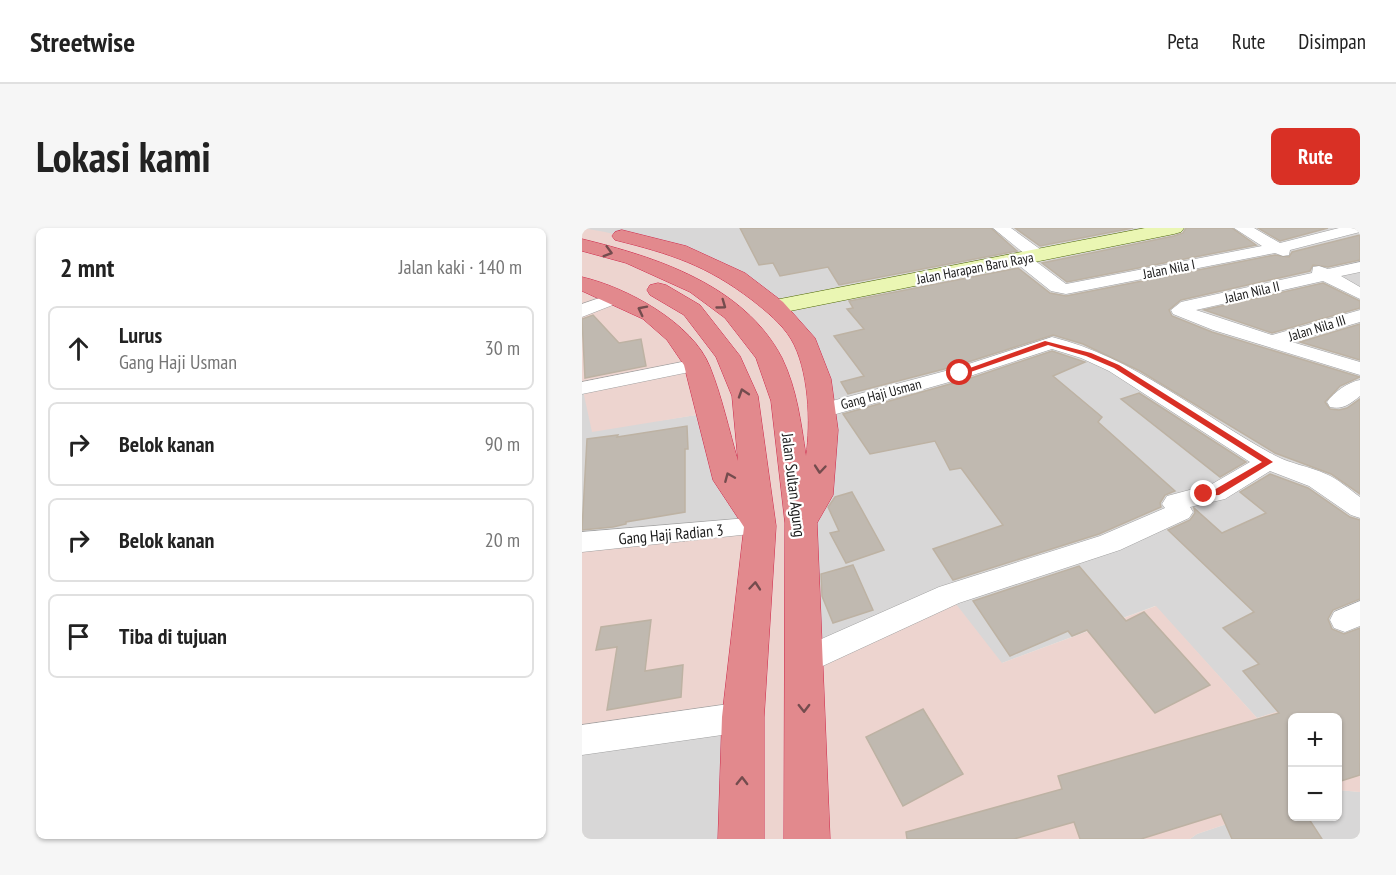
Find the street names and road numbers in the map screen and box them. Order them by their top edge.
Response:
street label: Jalan Harapan Baru Raya [914,248,1035,288]
street label: Jalan Nila I [1140,255,1197,283]
street label: Jalan Nila II [1222,277,1281,307]
street label: Jalan Nila III [1285,311,1348,346]
street label: Gang Haji Usman [839,375,923,413]
street label: Jalan Sultan Agung [778,431,810,538]
street label: Gang Haji Radian 3 [618,519,724,549]

